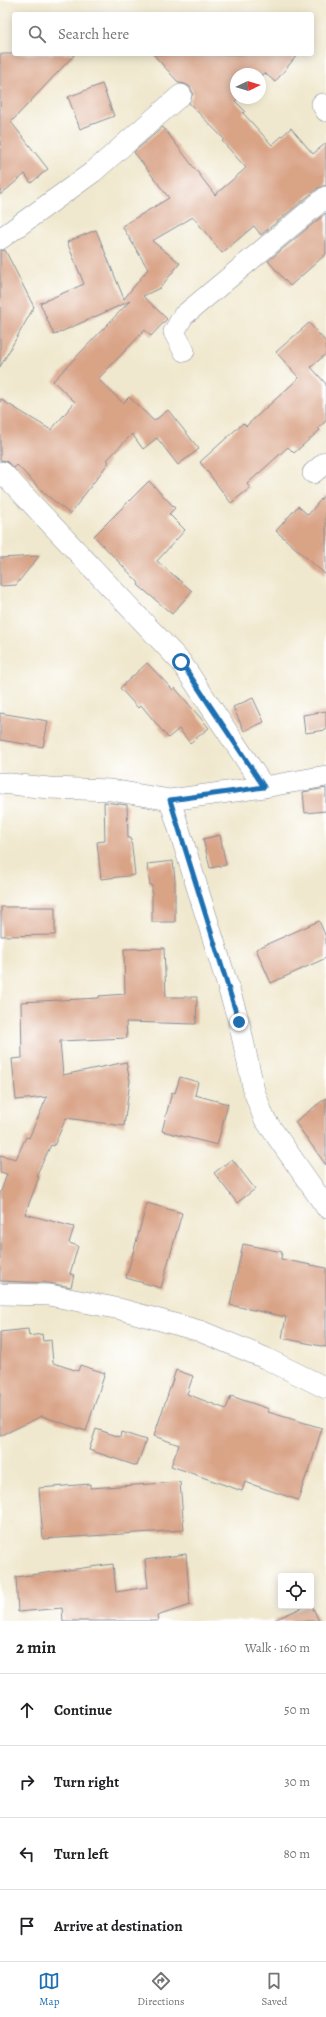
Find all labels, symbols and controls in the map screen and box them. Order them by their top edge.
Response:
search box [12,12,314,56]
icon: search [26,23,48,45]
text: Search here [58,24,129,44]
north arrow [230,68,266,104]
route start [172,653,190,671]
route end [230,1013,248,1031]
map controls [278,1573,314,1609]
button: locate [278,1573,314,1609]
text: 2 min [16,1636,56,1659]
text: Walk · 160 m [245,1639,310,1656]
icon: ahead [16,1699,38,1721]
text: Continue [54,1700,112,1720]
text: 50 m [284,1701,310,1718]
icon: right [16,1771,38,1793]
text: Turn right [54,1772,119,1792]
text: 30 m [284,1773,310,1790]
icon: left [16,1843,38,1865]
text: Turn left [54,1844,109,1864]
text: 80 m [283,1845,310,1862]
icon: arrive [16,1915,38,1937]
text: Arrive at destination [54,1916,183,1936]
tab: Map [38,1970,60,2009]
tab: Directions [137,1970,185,2009]
tab: Saved [261,1970,288,2009]

